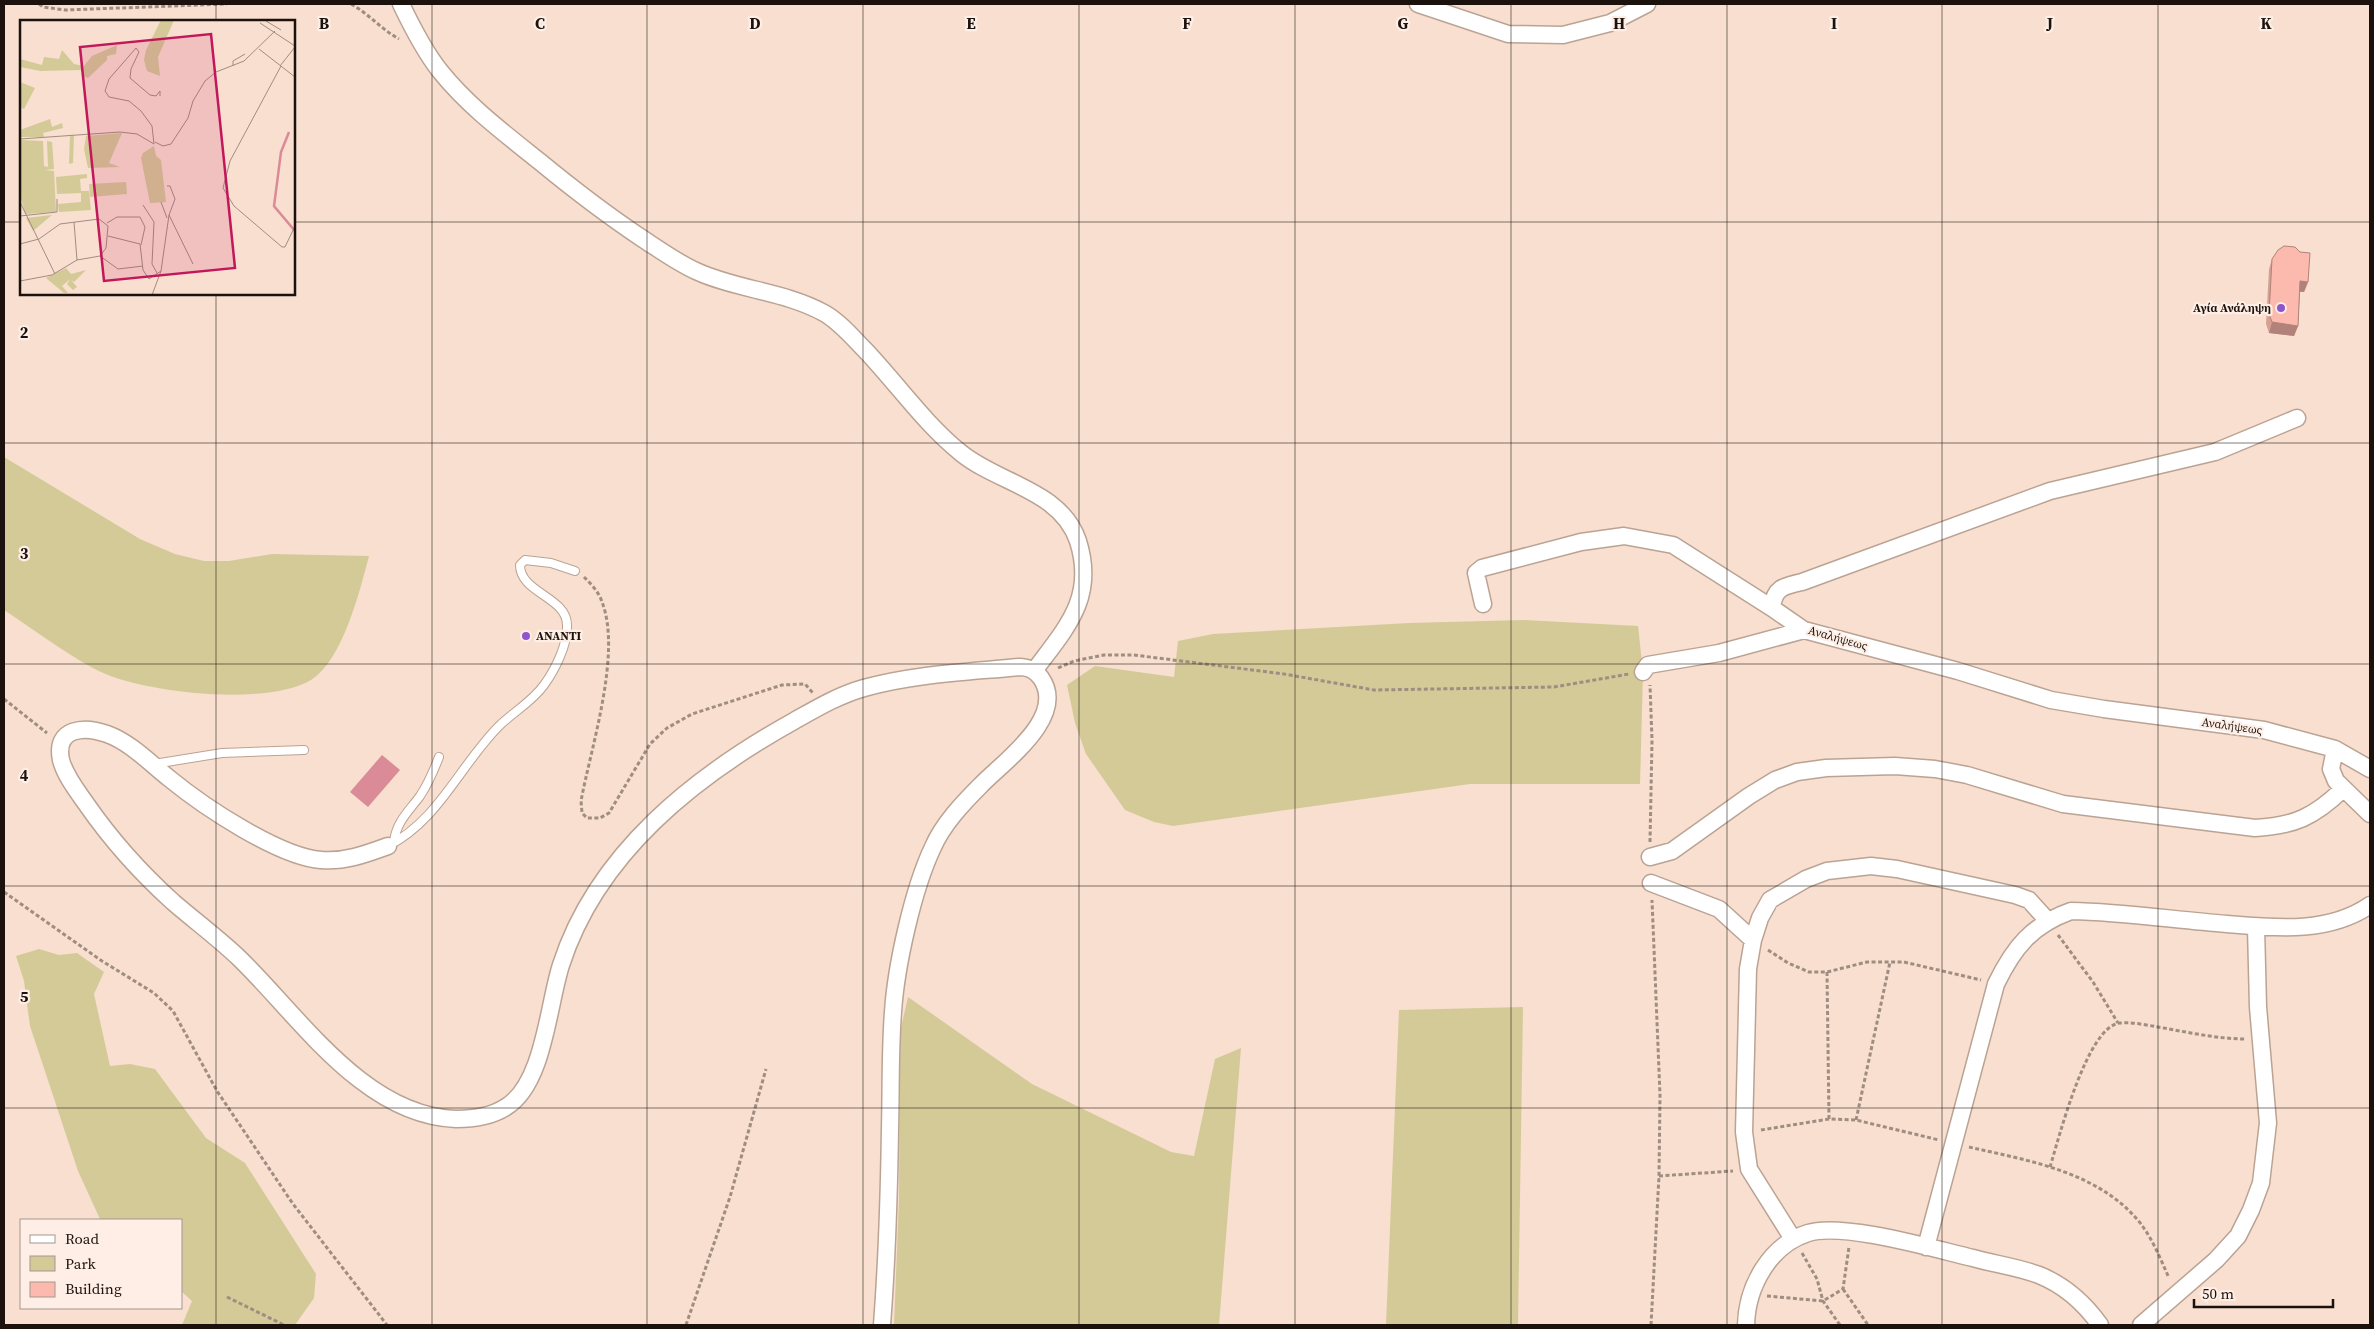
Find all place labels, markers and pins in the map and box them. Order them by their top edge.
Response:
place label: Αγία Ανάληψη [2193,300,2271,316]
marker: Αγία Ανάληψη [2275,302,2287,314]
place label: ΑΝΑΝΤΙ [536,628,582,644]
marker: ΑΝΑΝΤΙ [520,630,532,642]

